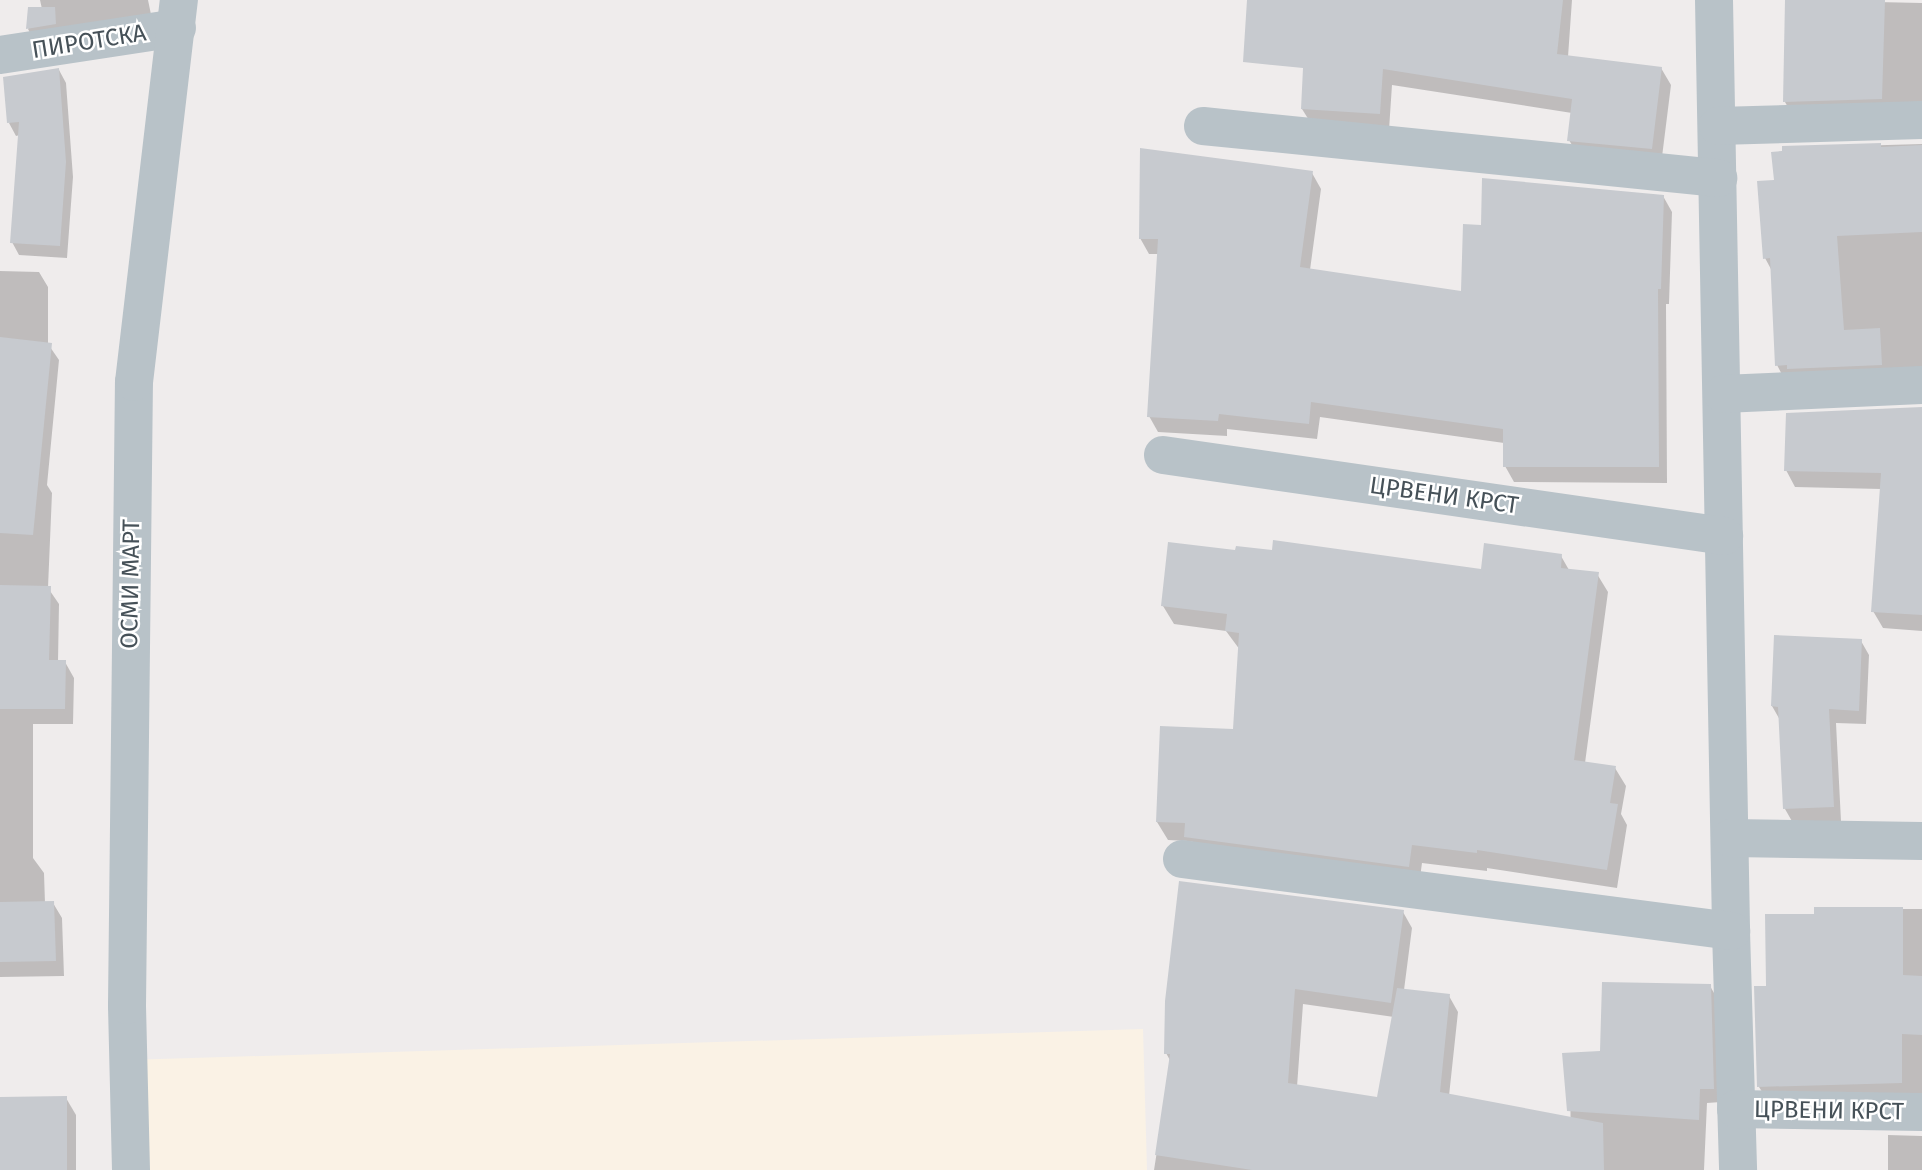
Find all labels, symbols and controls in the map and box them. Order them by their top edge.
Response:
street label: ПИРОТСКА [30,19,148,65]
street label: ЦРВЕНИ КРСТ [1368,471,1520,521]
street label: ОСМИ МАРТ [115,519,147,649]
street label: ЦРВЕНИ КРСТ [1754,1095,1904,1127]

